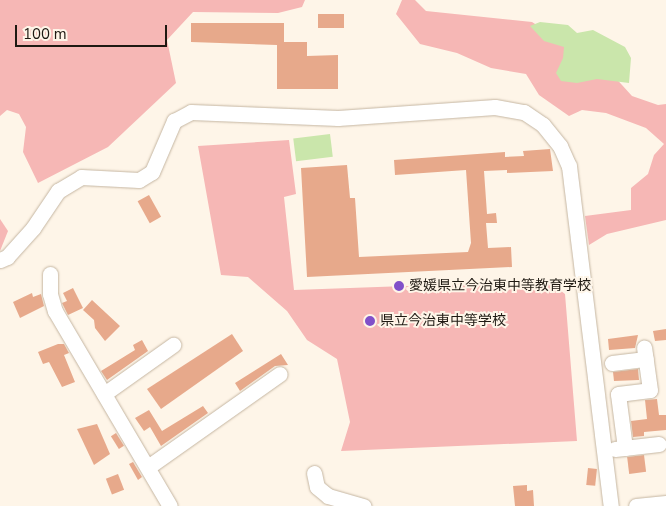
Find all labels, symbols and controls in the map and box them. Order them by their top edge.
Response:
scale bar [18,15,170,47]
text: 100 m [23,24,67,44]
place label: 愛媛県立今治東中等教育学校 [409,278,591,294]
marker: 愛媛県立今治東中等教育学校 [393,280,405,292]
place label: 県立今治東中等学校 [380,313,506,329]
marker: 県立今治東中等学校 [364,315,376,327]

